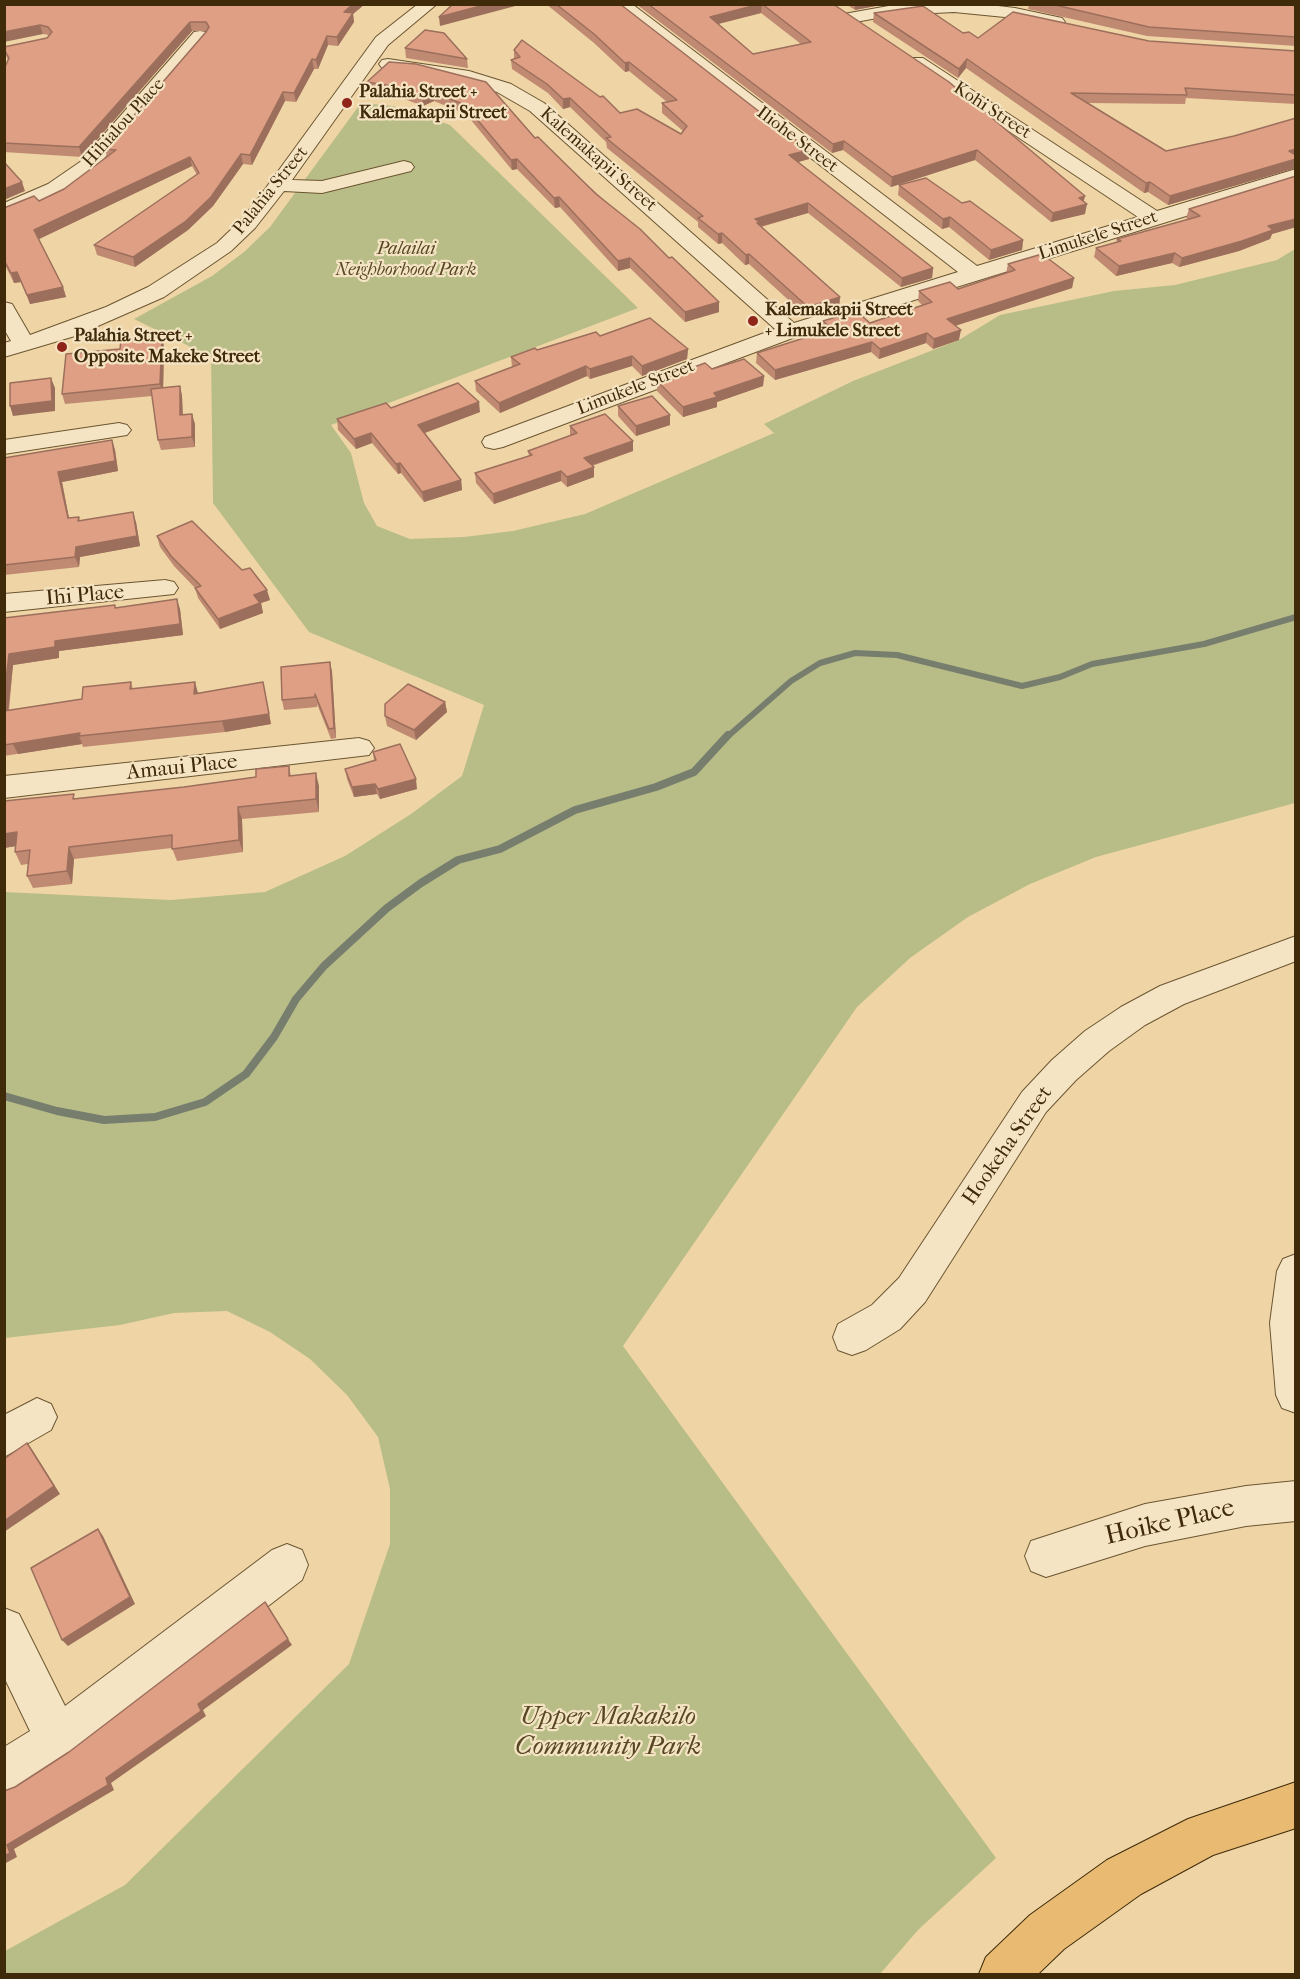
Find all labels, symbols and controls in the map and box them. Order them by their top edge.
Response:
street label: Hihialou Place [78,74,170,172]
street label: Kohi Street [949,78,1035,144]
place label: Palahia Street + Kalemakapii Street [359,82,507,124]
marker: Palahia Street + Kalemakapii Street [340,96,354,110]
street label: Iliohe Street [752,102,842,178]
street label: Kalemakapii Street [535,103,661,217]
street label: Palahia Street [229,142,313,240]
street label: Limukele Street [1036,207,1160,265]
park label: Palailai Neighborhood Park [335,239,477,282]
place label: Kalemakapii Street + Limukele Street [765,300,913,342]
marker: Kalemakapii Street + Limukele Street [746,314,760,328]
place label: Palahia Street + Opposite Makeke Street [74,326,260,368]
marker: Palahia Street + Opposite Makeke Street [55,340,69,354]
street label: Limukele Street [574,356,698,420]
street label: Ihi Place [45,580,125,612]
street label: Amaui Place [125,750,239,786]
street label: Hookeha Street [958,1082,1058,1210]
street label: Hoike Place [1102,1493,1238,1553]
park label: Upper Makakilo Community Park [515,1702,701,1763]

